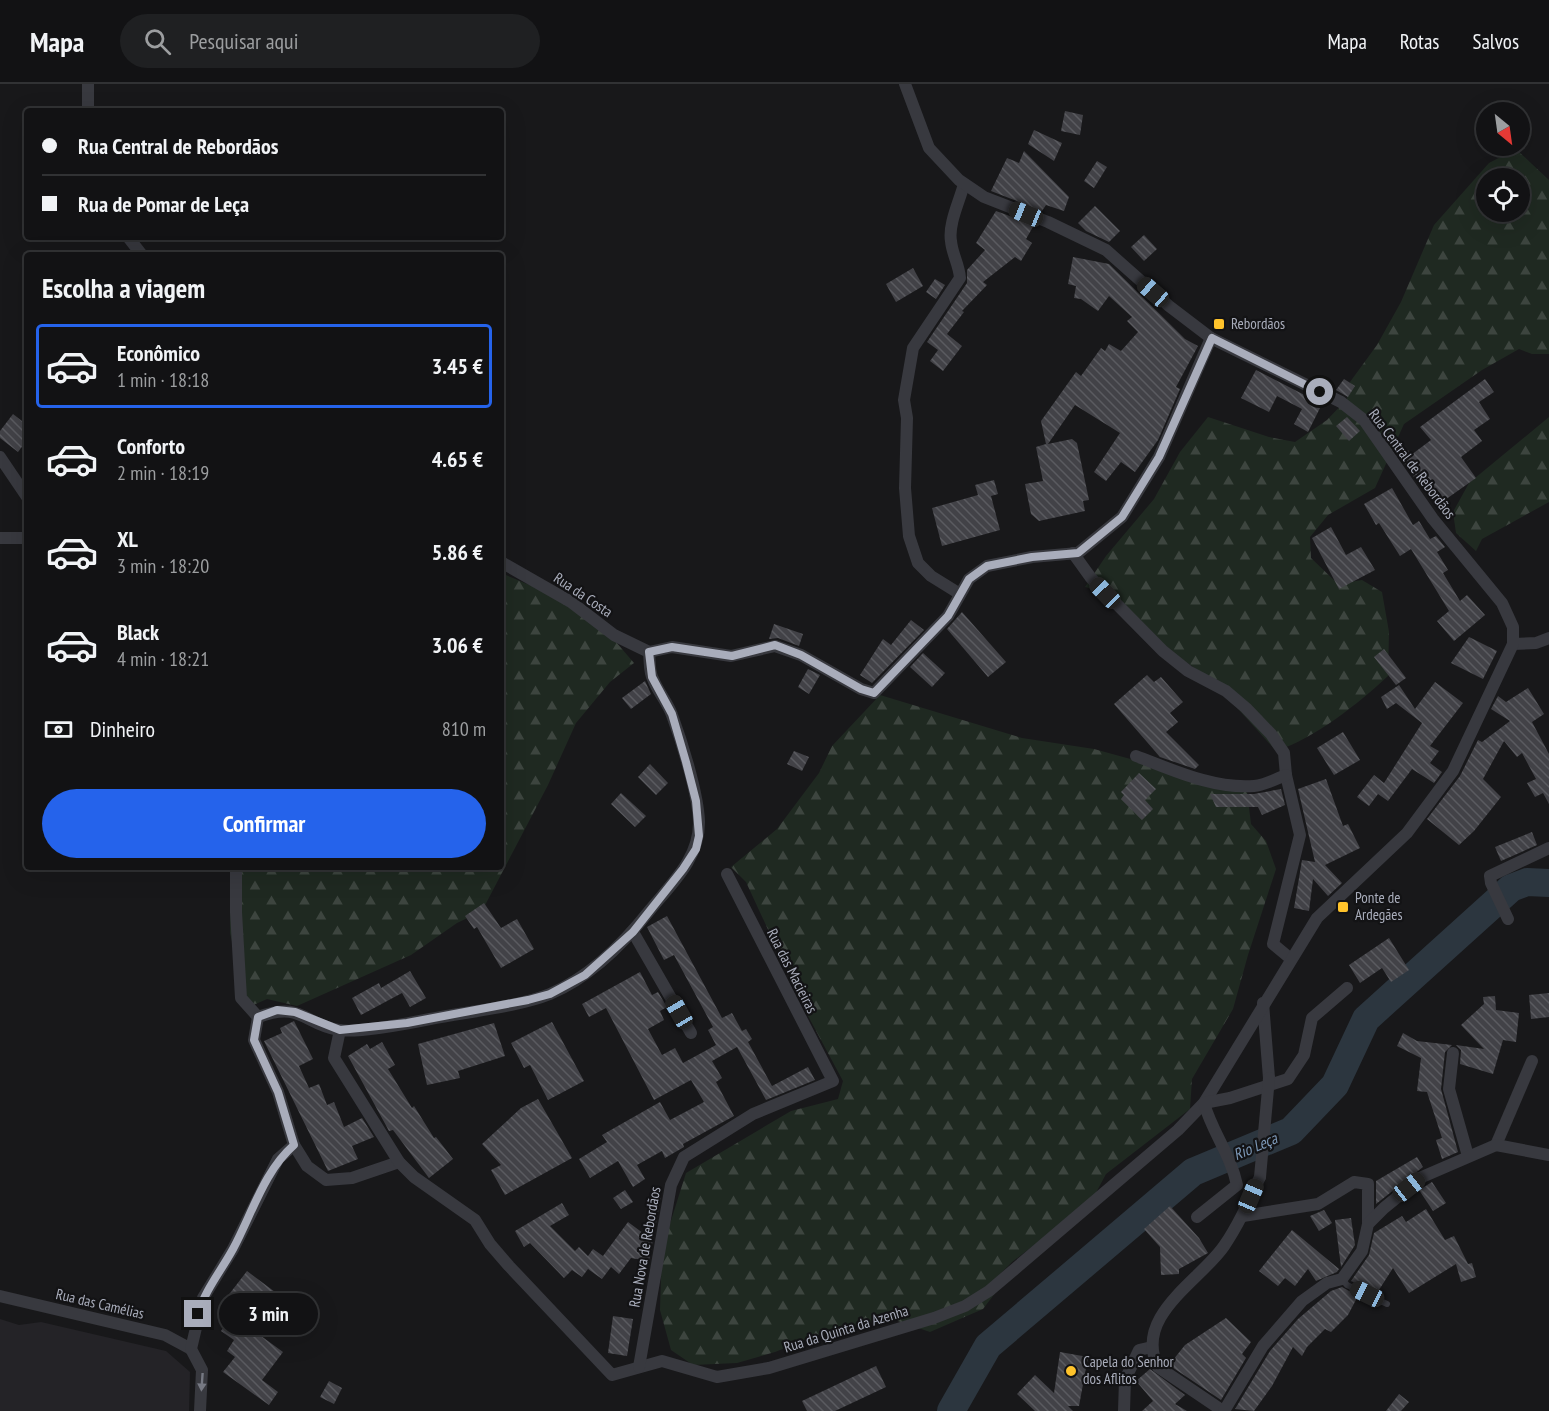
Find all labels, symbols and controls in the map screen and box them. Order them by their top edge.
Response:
search box [120,14,540,68]
text: Mapa [30,23,84,60]
icon: search [141,25,174,58]
text: Pesquisar aqui [189,27,298,55]
text: Mapa [1327,28,1367,55]
text: Rotas [1400,28,1439,55]
text: Salvos [1472,28,1519,55]
north arrow [1476,102,1530,156]
map controls [1476,102,1530,222]
text: Rua Central de Rebordãos [78,132,278,160]
button: locate [1476,168,1530,222]
text: Rua de Pomar de Leça [78,190,249,218]
car [1006,199,1046,229]
text: Escolha a viagem [42,271,205,305]
car [1134,273,1172,311]
place label: Rebordãos [1231,314,1285,333]
marker: Rebordãos [1212,317,1226,331]
icon: car [45,339,99,393]
text: Econômico [117,339,200,367]
text: 3.45 € [432,352,483,380]
text: 1 min · 18:18 [117,367,209,393]
route start [1306,378,1333,405]
street label: Rua Central de Rebordãos [1365,405,1460,522]
icon: car [45,432,99,486]
text: Conforto [117,432,185,460]
text: 4.65 € [432,445,483,473]
text: 2 min · 18:19 [117,460,209,486]
icon: car [45,525,99,579]
text: XL [117,525,138,553]
text: 5.86 € [432,538,483,566]
text: 3 min · 18:20 [117,553,209,579]
street label: Rua da Costa [550,568,616,621]
car [1086,574,1124,612]
icon: car [45,618,99,672]
text: Black [117,618,159,646]
text: 3.06 € [432,631,483,659]
text: 4 min · 18:21 [117,646,209,672]
icon: cash [42,713,75,746]
text: Dinheiro [90,715,155,743]
text: 810 m [442,716,486,742]
button: Confirmar [42,789,486,858]
place label: Ponte de Ardegães [1355,888,1403,924]
marker: Ponte de Ardegães [1336,900,1350,914]
street label: Rua das Macieiras [763,925,822,1016]
car [662,992,696,1032]
water label: Rio Leça [1230,1127,1282,1164]
car [1389,1169,1429,1205]
car [1236,1176,1266,1216]
street label: Rua Nova de Rebordãos [625,1185,664,1309]
car [1347,1278,1387,1310]
street label: Rua das Camélias [54,1284,146,1323]
callout: 3 min [219,1293,318,1335]
route end [184,1300,211,1327]
text: 3 min [248,1301,289,1327]
street label: Rua da Quinta da Azenha [781,1301,910,1356]
place label: Capela do Senhor dos Aflitos [1083,1352,1175,1388]
marker: Capela do Senhor dos Aflitos [1064,1364,1078,1378]
one-way arrow [197,1373,206,1392]

